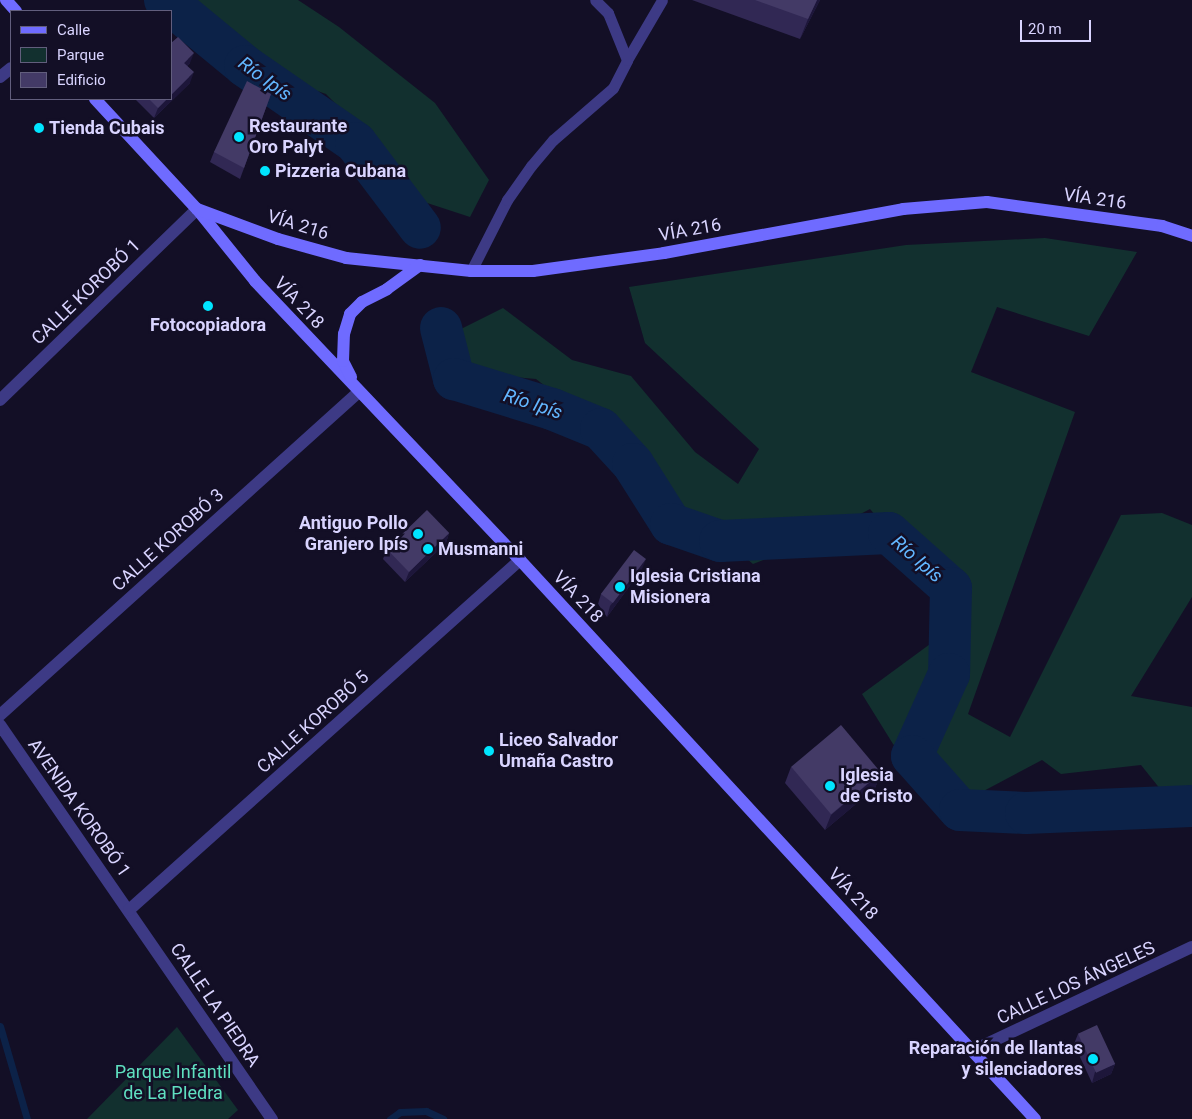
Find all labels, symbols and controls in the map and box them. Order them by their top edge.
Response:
legend [10,10,172,100]
scale bar [1022,10,1093,42]
text: 20 m [1028,20,1062,38]
text: Calle [57,21,90,39]
text: Parque [57,46,104,64]
water label: Río Ipís [234,52,296,106]
text: Edificio [57,71,106,89]
place label: Restaurante Oro Palyt [249,116,347,158]
place label: Tienda Cubais [49,117,165,139]
marker: Tienda Cubais [33,122,45,134]
marker: Restaurante Oro Palyt [233,131,245,143]
place label: Pizzeria Cubana [275,160,406,182]
marker: Pizzeria Cubana [259,165,271,177]
street label: VÍA 216 [1062,184,1128,214]
street label: VÍA 216 [265,205,331,245]
street label: VÍA 216 [657,214,723,246]
street label: CALLE KOROBÓ 1 [27,235,145,349]
street label: VÍA 218 [270,273,328,333]
marker: Fotocopiadora [202,300,214,312]
place label: Fotocopiadora [150,314,266,336]
water label: Río Ipís [501,384,565,424]
street label: CALLE KOROBÓ 3 [108,484,228,596]
place label: Antiguo Pollo Granjero Ipís [299,513,408,556]
marker: Antiguo Pollo Granjero Ipís [412,528,424,540]
water label: Río Ipís [887,531,947,587]
place label: Musmanni [438,538,523,560]
marker: Musmanni [422,543,434,555]
place label: Iglesia Cristiana Misionera [630,566,761,608]
street label: VÍA 218 [549,567,607,627]
marker: Iglesia Cristiana Misionera [614,581,626,593]
street label: CALLE KOROBÓ 5 [253,666,373,778]
place label: Liceo Salvador Umaña Castro [499,730,618,772]
street label: AVENIDA KOROBÓ 1 [23,735,135,881]
marker: Liceo Salvador Umaña Castro [483,745,495,757]
place label: Iglesia de Cristo [840,765,913,808]
marker: Iglesia de Cristo [824,780,836,792]
street label: VÍA 218 [824,864,882,924]
street label: CALLE LOS ÁNGELES [994,937,1158,1029]
street label: CALLE LA PIEDRA [166,939,264,1071]
place label: Reparación de llantas y silenciadores [909,1038,1083,1080]
marker: Reparación de llantas y silenciadores [1087,1053,1099,1065]
park label: Parque Infantil de La PIedra [115,1062,231,1104]

